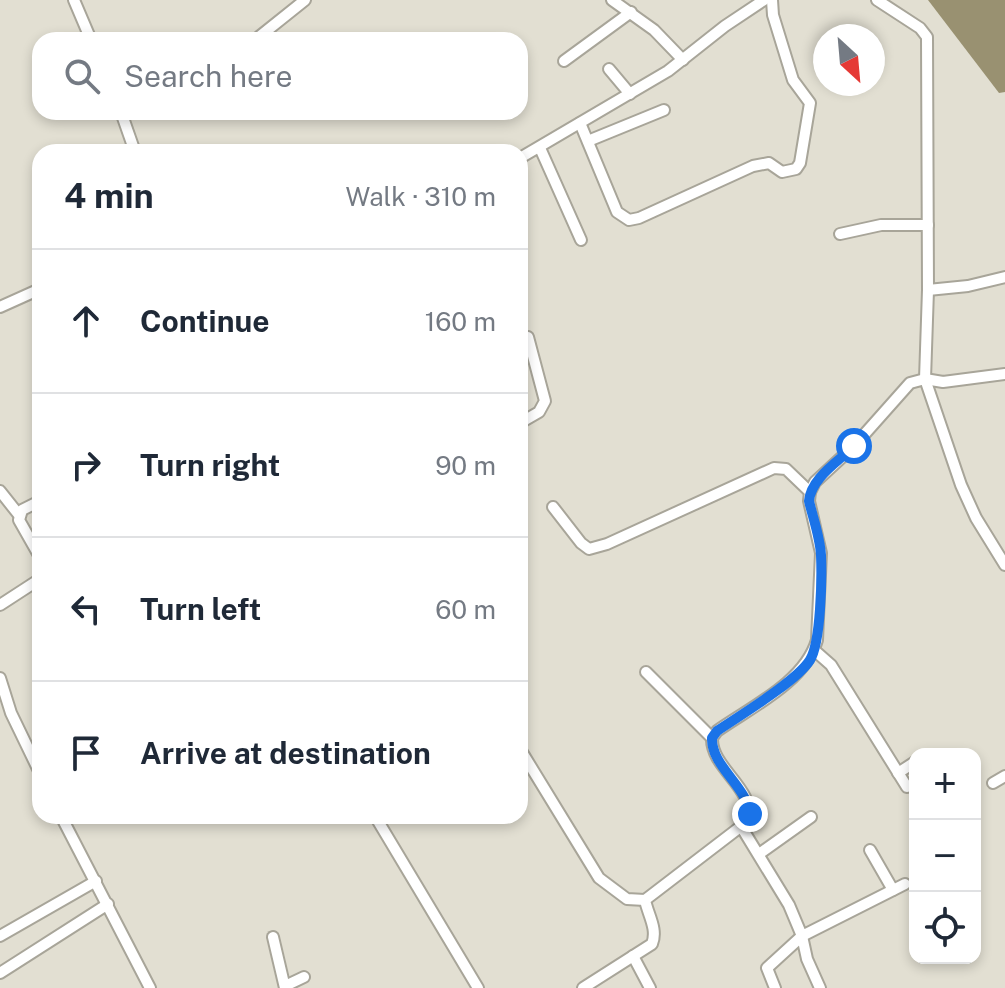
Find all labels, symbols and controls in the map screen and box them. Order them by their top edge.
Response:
north arrow [813,24,885,96]
search box [32,32,528,120]
icon: search [60,54,104,98]
text: Search here [124,58,292,94]
text: 4 min [64,176,154,216]
text: Walk · 310 m [346,181,496,212]
icon: ahead [64,299,108,343]
text: Continue [140,303,270,339]
text: 160 m [425,306,496,337]
route start [836,428,872,464]
icon: right [64,443,108,487]
text: Turn right [140,447,280,483]
text: 90 m [435,450,496,481]
icon: left [64,587,108,631]
text: Turn left [140,591,261,627]
text: 60 m [435,594,496,625]
icon: arrive [64,731,108,775]
text: Arrive at destination [140,735,431,771]
map controls [909,748,981,964]
button: + [909,748,981,820]
route end [732,796,768,832]
button: − [909,820,981,892]
button: locate [909,892,981,964]

